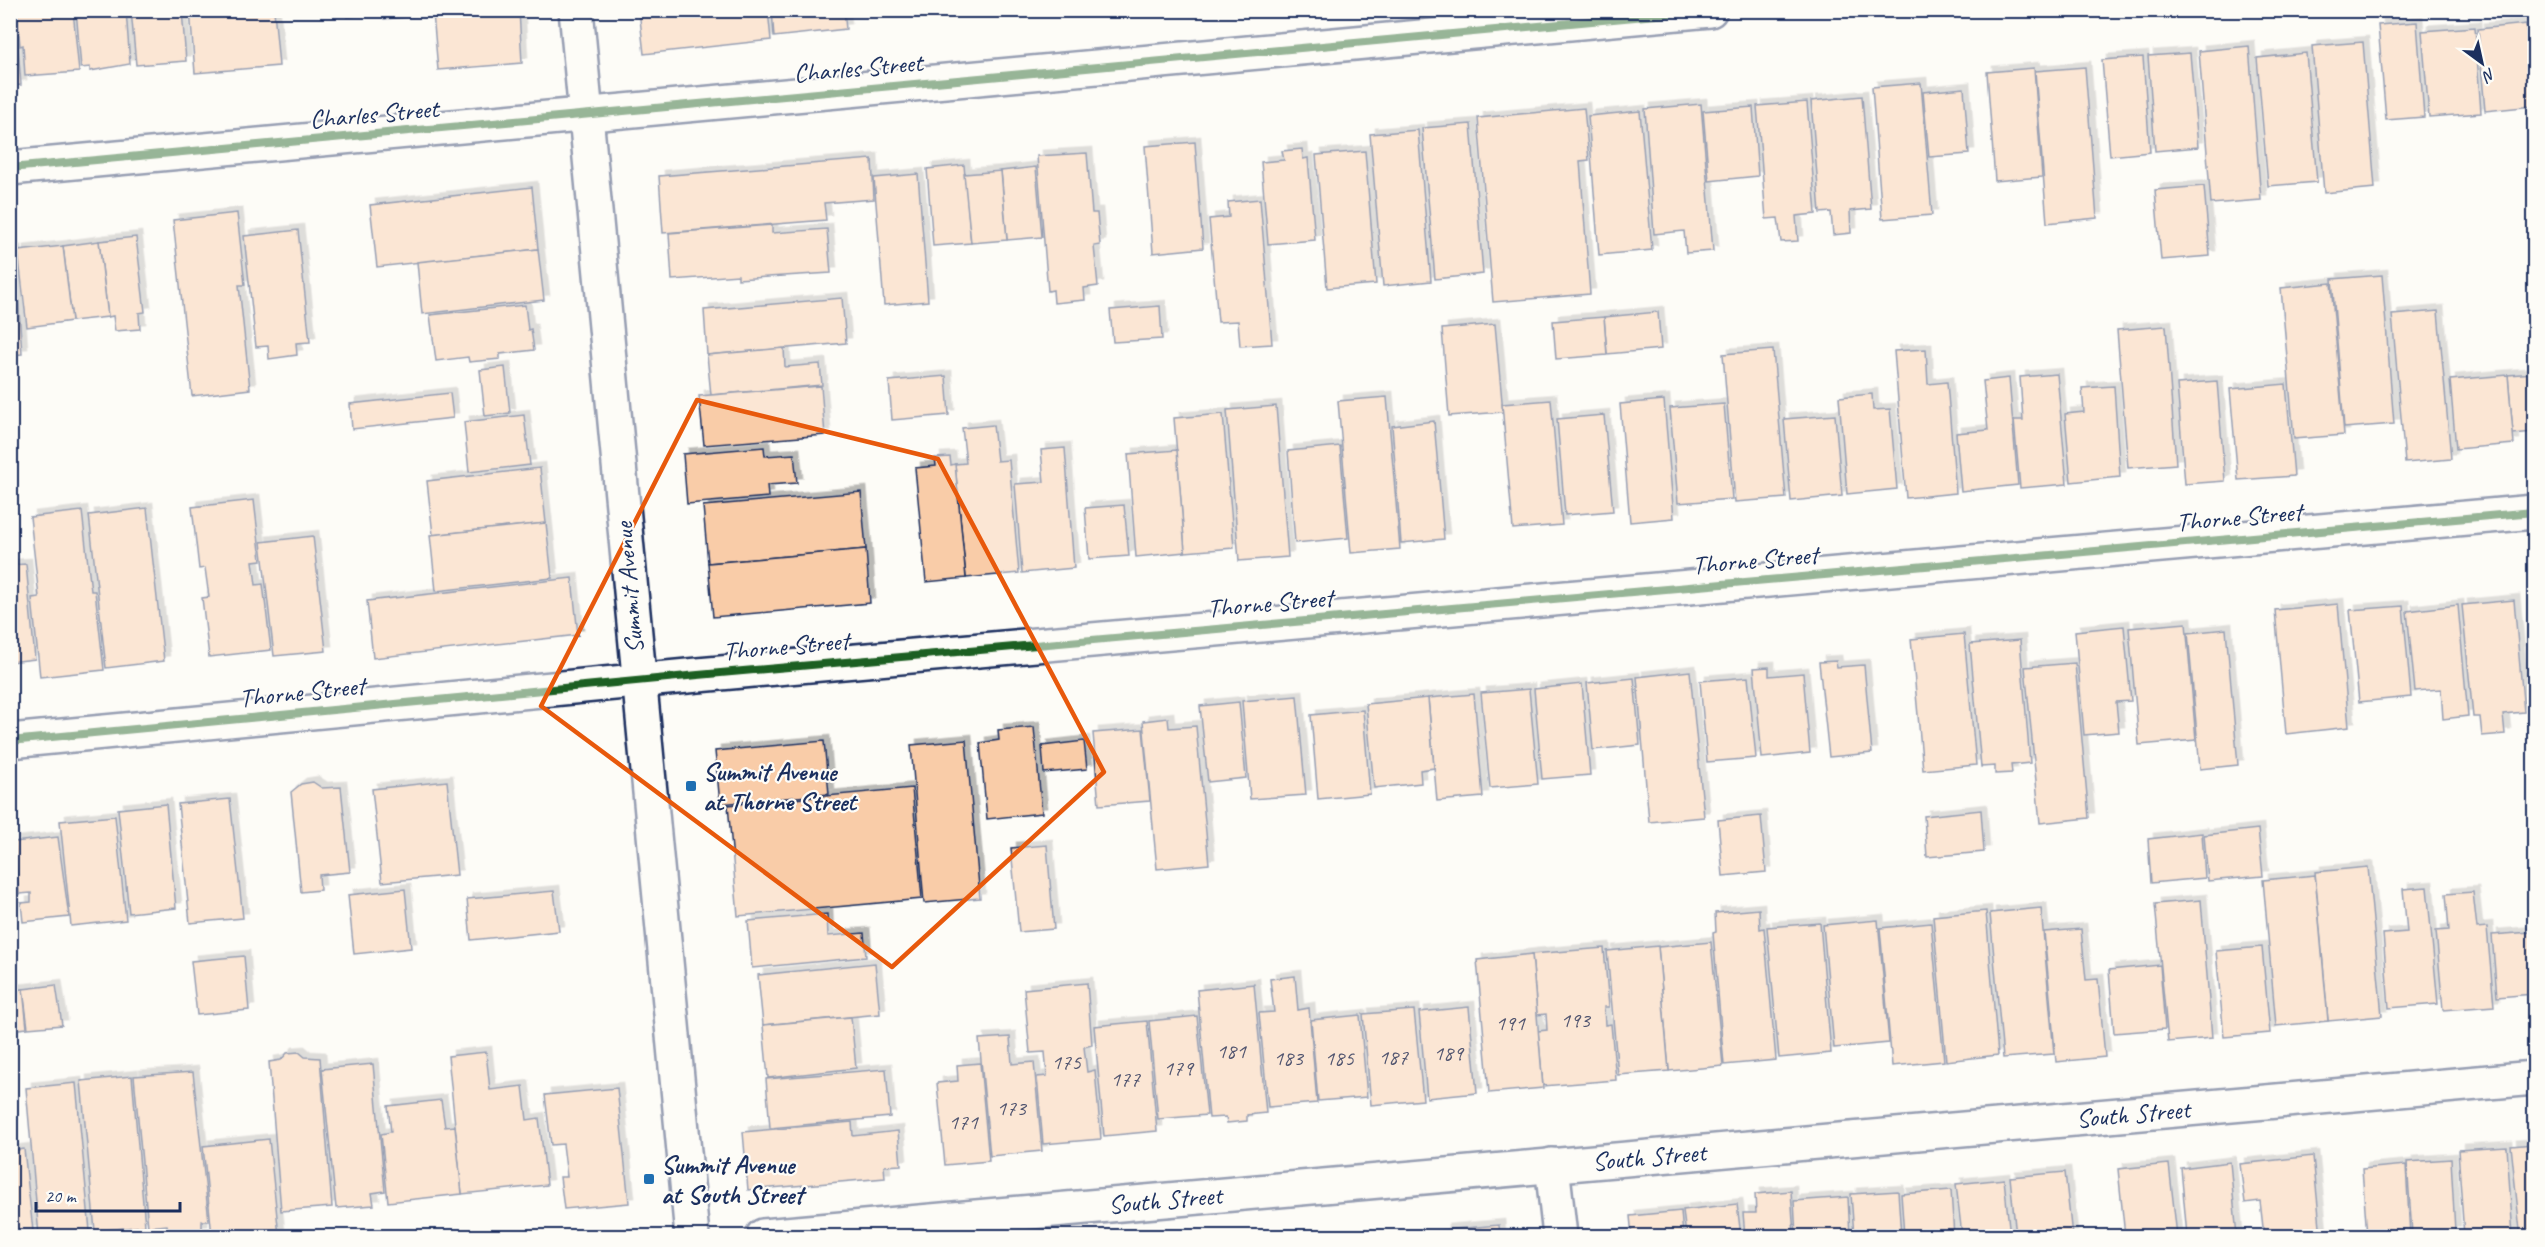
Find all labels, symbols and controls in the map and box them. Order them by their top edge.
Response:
north arrow [2452,33,2512,93]
street label: Charles Street [792,46,926,90]
text: N [2477,64,2499,88]
street label: Charles Street [308,92,442,136]
street label: Thorne Street [2175,495,2307,539]
street label: Summit Avenue [607,519,651,655]
street label: Thorne Street [1691,538,1823,582]
street label: Thorne Street [1206,581,1338,625]
street label: Thorne Street [722,624,854,668]
street label: Thorne Street [238,669,370,715]
place label: Summit Avenue at Thorne Street [703,755,858,818]
marker: Summit Avenue at Thorne Street [684,779,698,793]
house number: 193 [1560,1006,1592,1034]
house number: 191 [1495,1009,1526,1037]
house number: 181 [1216,1037,1247,1065]
house number: 189 [1433,1039,1465,1067]
house number: 187 [1378,1043,1409,1071]
house number: 183 [1273,1044,1305,1072]
house number: 185 [1324,1044,1355,1072]
house number: 175 [1051,1048,1082,1076]
house number: 179 [1163,1054,1195,1082]
house number: 177 [1110,1065,1141,1093]
street label: South Street [2075,1092,2194,1135]
house number: 173 [996,1094,1028,1122]
house number: 171 [948,1108,979,1136]
street label: South Street [1591,1135,1710,1178]
place label: Summit Avenue at South Street [661,1148,808,1211]
marker: Summit Avenue at South Street [642,1172,656,1186]
scale bar [36,1175,180,1213]
street label: South Street [1107,1178,1226,1221]
text: 20 m [45,1185,78,1207]

